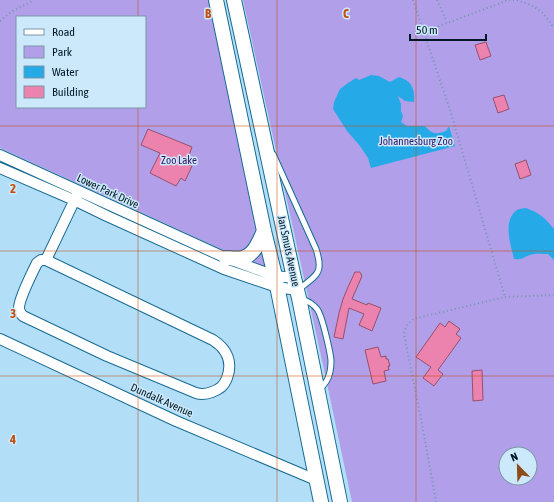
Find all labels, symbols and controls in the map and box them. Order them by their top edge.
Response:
text: B [205,6,212,21]
text: C [343,6,349,21]
legend [16,16,146,108]
scale bar [410,16,486,42]
text: 50 m [416,23,438,37]
text: Road [52,25,75,39]
text: Park [52,45,73,59]
text: Water [52,65,79,79]
text: Building [52,85,90,99]
park label: Johannesburg Zoo [379,135,453,147]
park label: Zoo Lake [161,154,197,166]
street label: Lower Park Drive [75,171,141,211]
text: 2 [10,181,16,196]
street label: Jan Smuts Avenue [276,214,302,288]
text: 3 [10,306,16,321]
street label: Dundalk Avenue [129,381,195,419]
text: 4 [9,432,16,447]
north arrow [498,446,538,486]
text: N [509,450,519,464]

